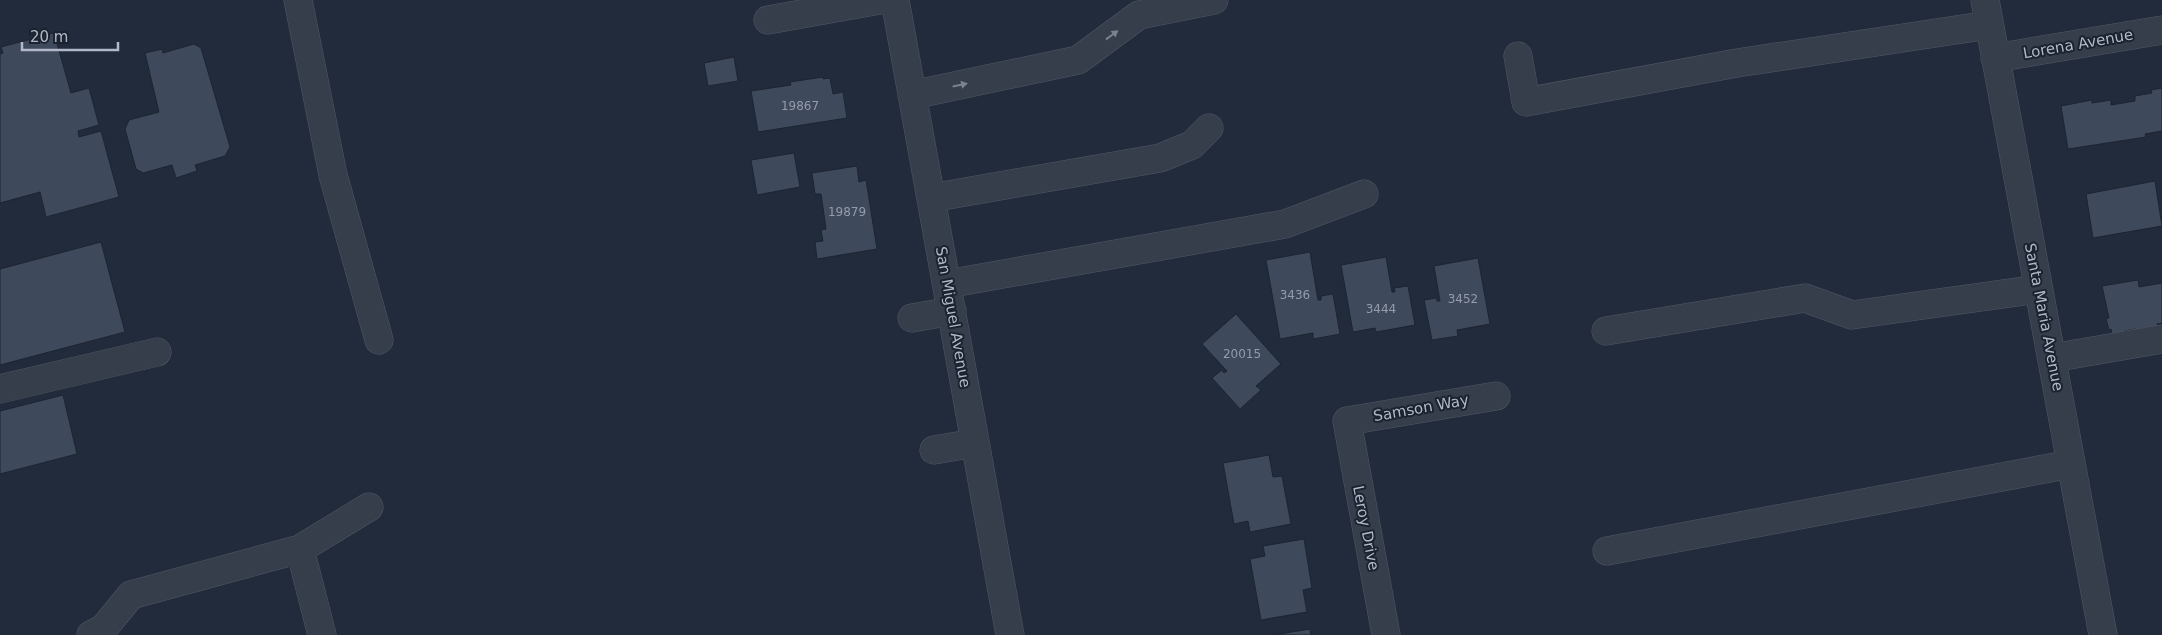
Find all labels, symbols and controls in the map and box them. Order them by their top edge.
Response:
scale bar [22,20,119,52]
street label: Lorena Avenue [2022,25,2134,63]
text: 20 m [30,28,68,46]
one-way arrow [1105,30,1119,40]
one-way arrow [952,81,968,89]
house number: 19867 [781,99,819,113]
house number: 19879 [828,205,866,219]
street label: Santa Maria Avenue [2021,242,2067,392]
street label: San Miguel Avenue [932,245,974,389]
house number: 3436 [1280,288,1310,302]
house number: 3452 [1448,292,1478,306]
house number: 3444 [1366,302,1396,316]
house number: 20015 [1223,347,1261,361]
street label: Samson Way [1372,391,1470,425]
street label: Leroy Drive [1349,484,1383,572]

